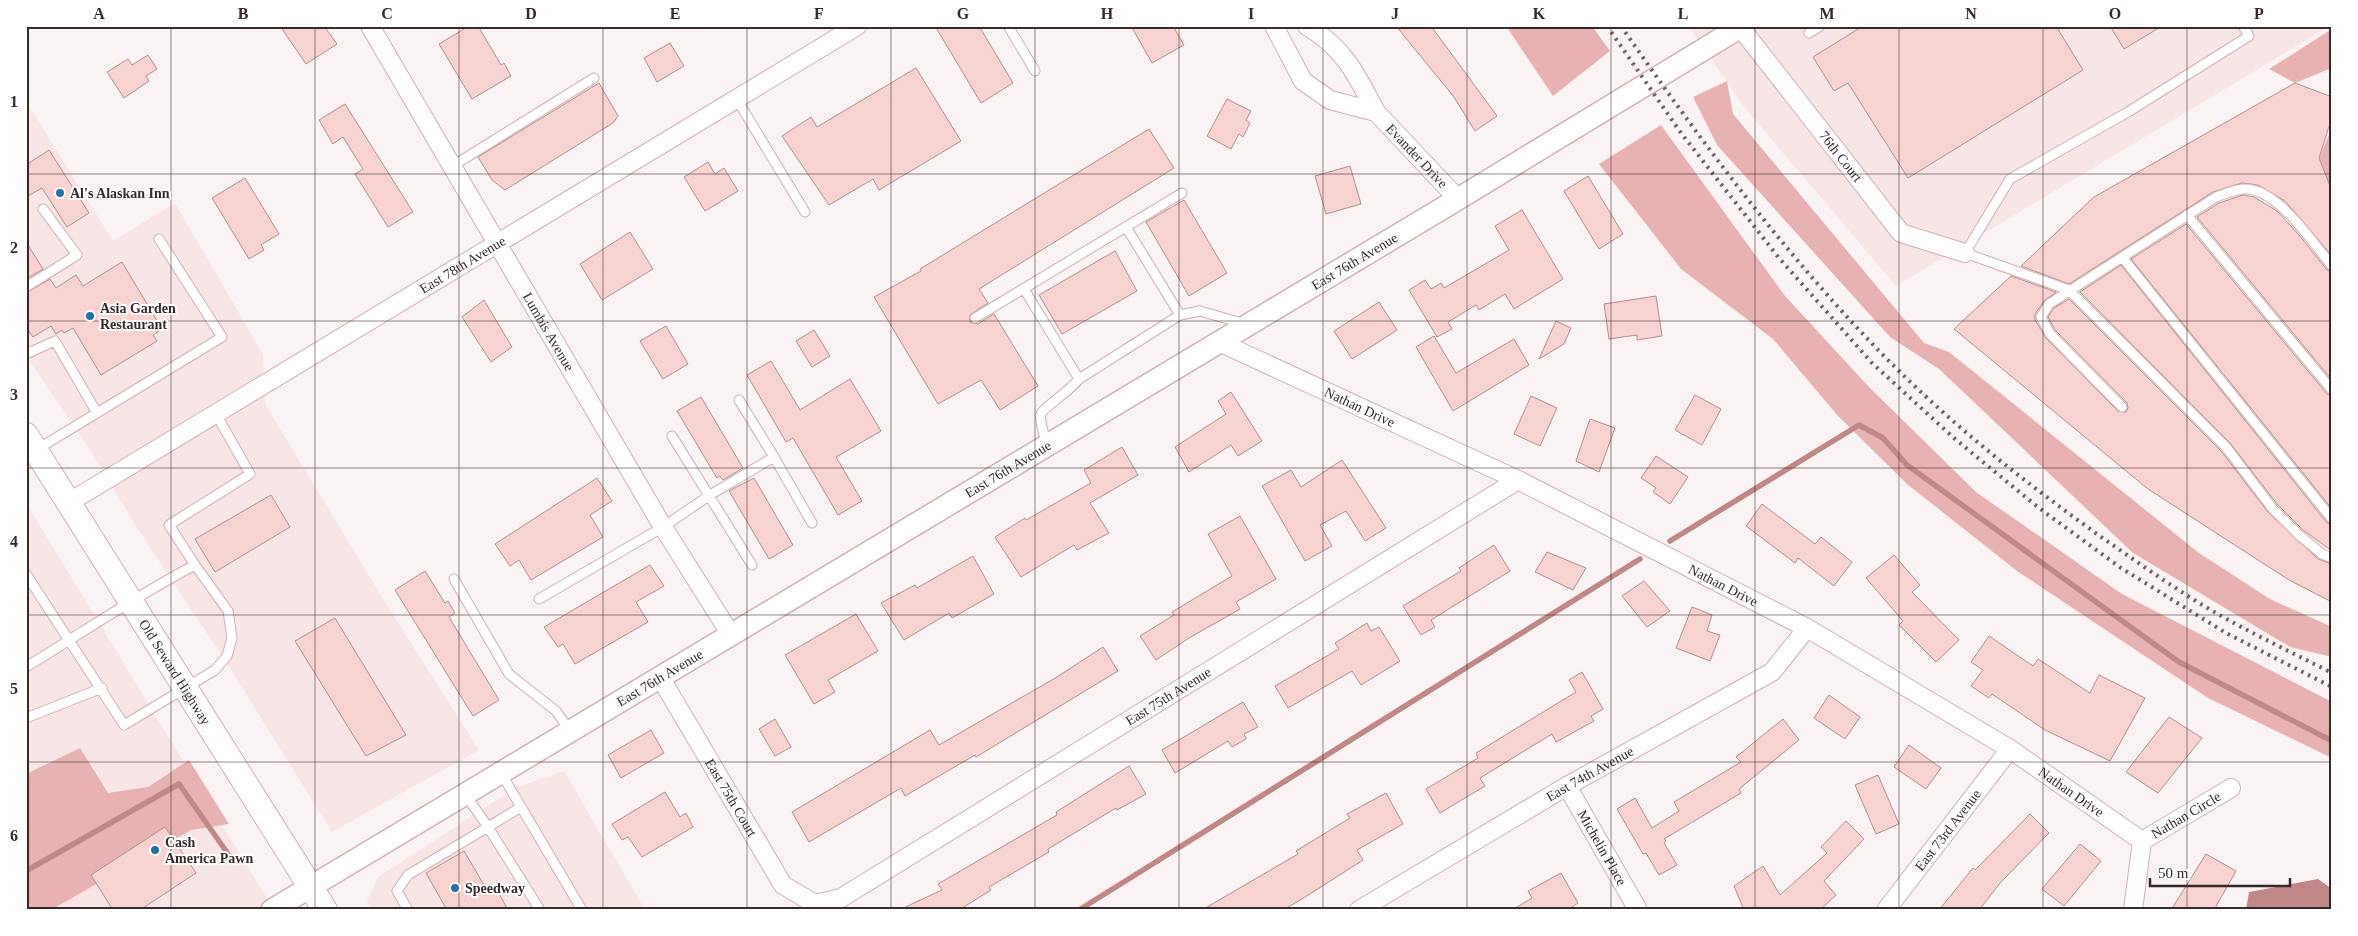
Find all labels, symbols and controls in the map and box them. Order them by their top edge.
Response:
text: A [93,5,105,22]
text: B [238,5,249,22]
text: C [381,5,393,22]
text: D [525,5,537,22]
text: E [670,5,680,22]
text: F [814,5,824,22]
text: G [957,5,970,22]
text: H [1101,5,1114,22]
text: I [1248,5,1254,22]
text: J [1391,5,1399,22]
text: K [1533,5,1546,22]
text: L [1678,5,1688,22]
text: M [1819,5,1835,22]
text: N [1965,5,1977,22]
text: O [2109,5,2121,22]
text: P [2254,5,2264,22]
text: 1 [10,93,18,110]
street label: Evander Drive [1383,121,1450,191]
street label: 76th Court [1816,128,1865,185]
place label: Al's Alaskan Inn [70,186,170,201]
marker: Al's Alaskan Inn [54,187,66,199]
street label: East 76th Avenue [1309,230,1400,293]
street label: East 78th Avenue [417,233,508,297]
text: 2 [10,239,18,256]
street label: Lumbis Avenue [520,290,577,374]
place label: Asia Garden Restaurant [100,301,176,332]
marker: Asia Garden Restaurant [84,310,96,322]
street label: Nathan Drive [1322,385,1397,430]
text: 3 [10,386,18,403]
street label: East 76th Avenue [962,438,1054,501]
text: 4 [10,533,18,550]
street label: Nathan Drive [1686,562,1760,610]
street label: Old Seward Highway [136,617,213,728]
street label: East 76th Avenue [614,646,706,710]
street label: East 75th Avenue [1123,664,1214,729]
text: 5 [10,680,18,697]
street label: East 74th Avenue [1544,744,1636,805]
street label: East 75th Court [702,756,760,840]
street label: Nathan Drive [2036,764,2106,820]
street label: East 73rd Avenue [1912,787,1984,874]
street label: Nathan Circle [2149,789,2224,842]
street label: Michelin Place [1574,808,1629,888]
text: 6 [10,827,18,844]
place label: Cash America Pawn [165,835,253,866]
marker: Cash America Pawn [149,844,161,856]
scale bar [2150,856,2290,888]
text: 50 m [2158,865,2189,881]
place label: Speedway [465,881,525,896]
marker: Speedway [449,882,461,894]

